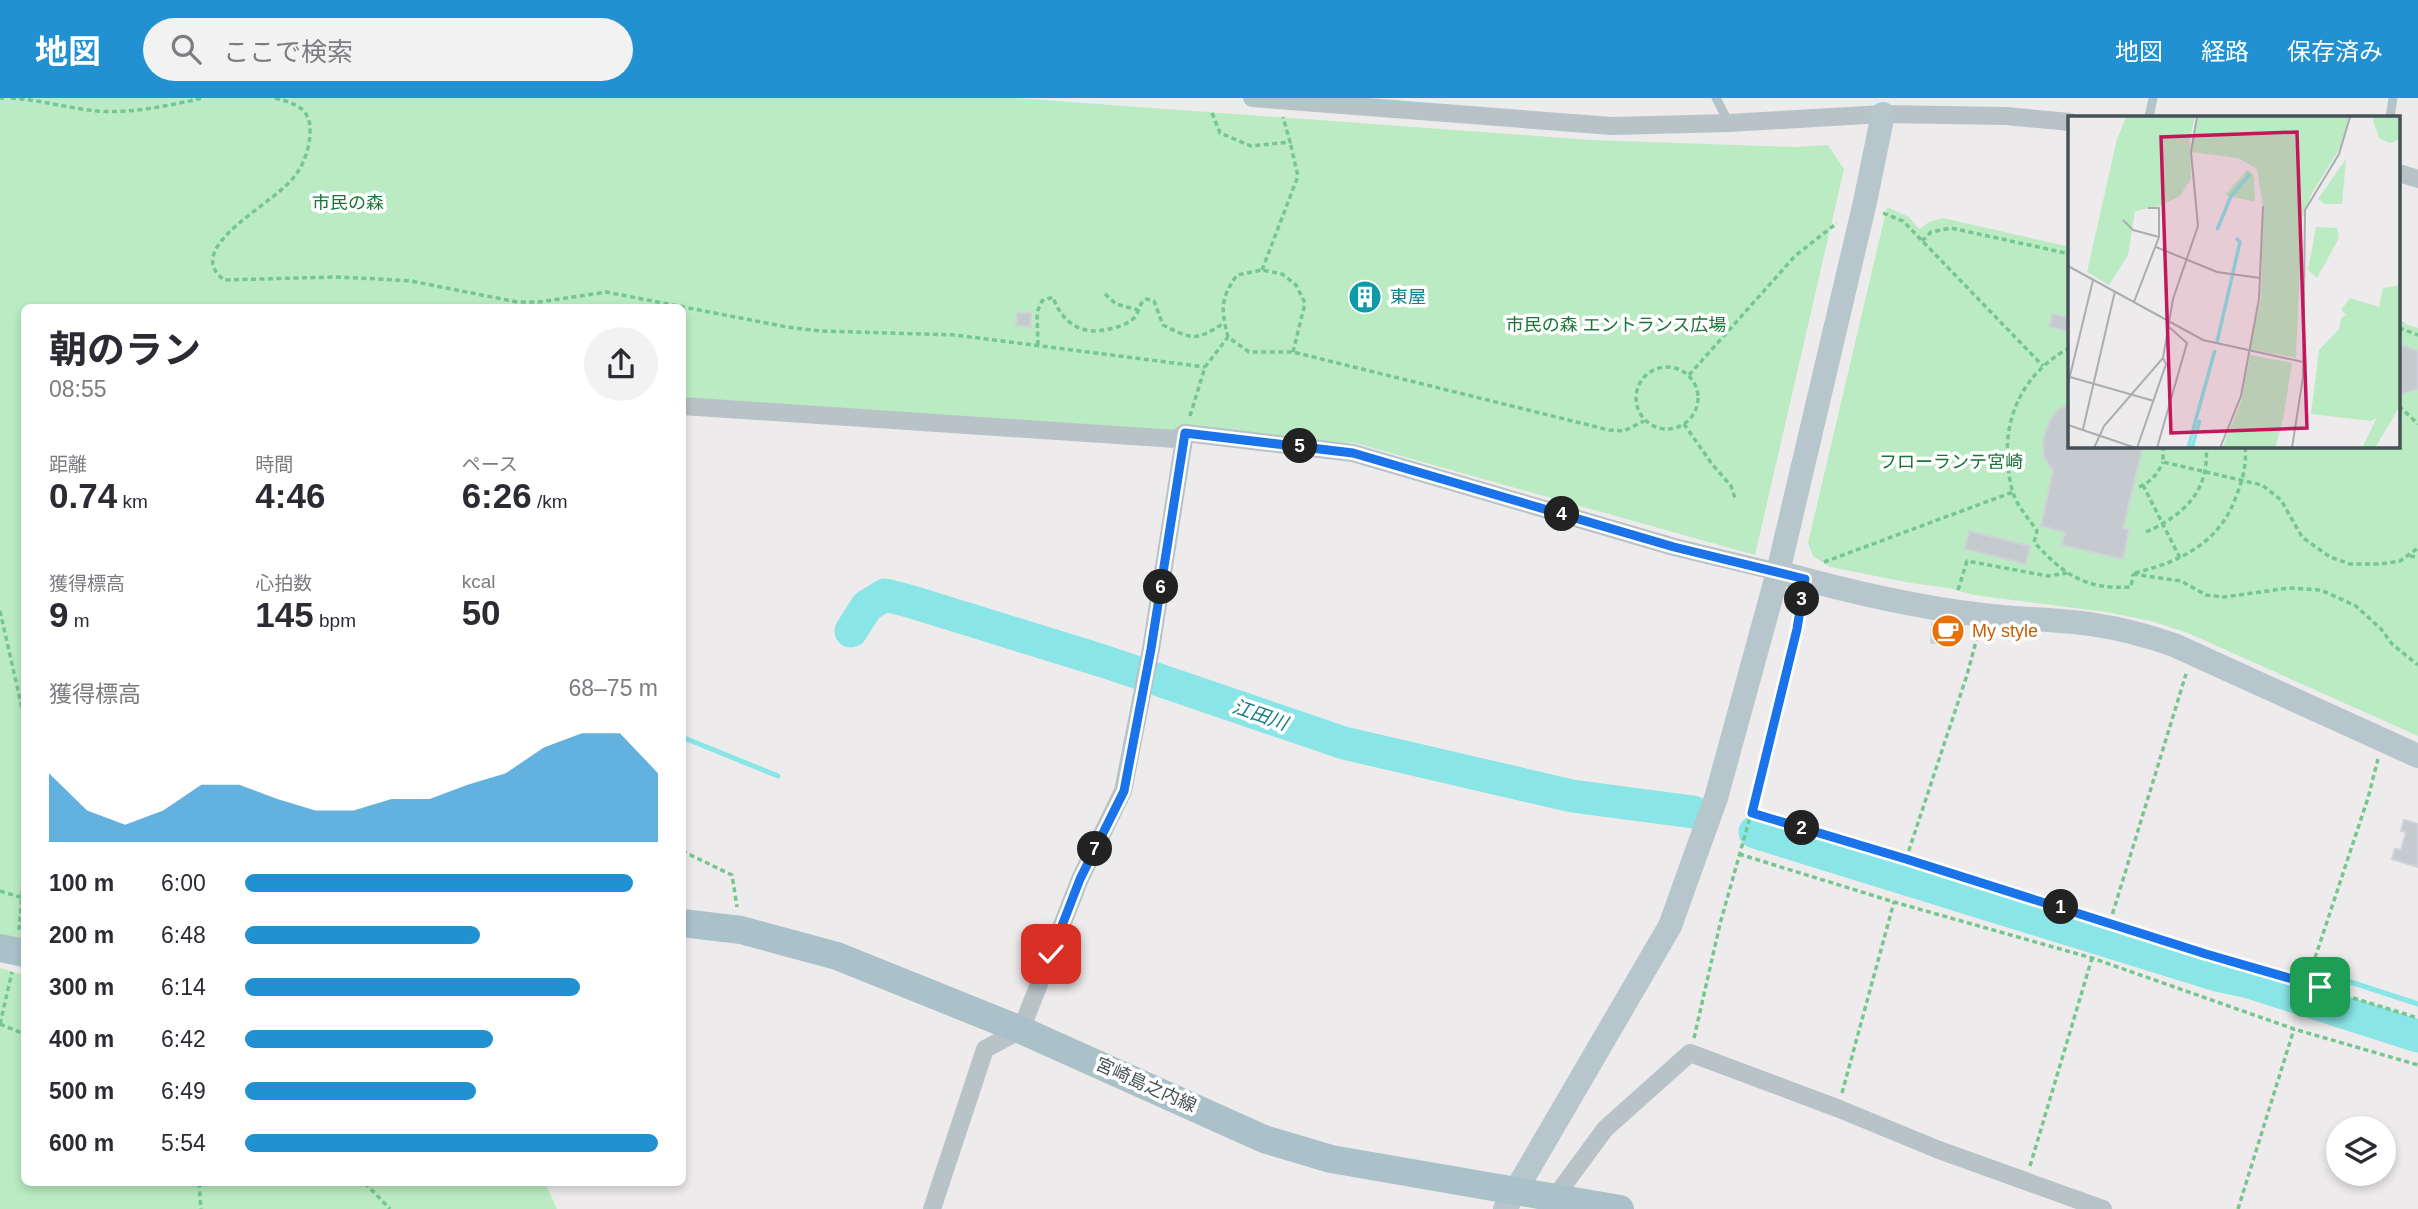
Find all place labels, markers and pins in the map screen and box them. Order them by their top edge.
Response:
building icon: 東屋 [1346,278,1384,316]
place label: 東屋 [1390,287,1426,307]
pin: 5 [1282,428,1318,464]
pin: 4 [1544,496,1580,532]
pin: 6 [1144,570,1178,604]
pin: 3 [1784,582,1820,616]
cafe icon: My style [1929,612,1967,650]
place label: My style [1972,621,2038,641]
pin: 2 [1784,810,1820,846]
pin: 7 [1078,832,1112,866]
pin: 1 [2044,890,2078,924]
pin [1021,924,1081,984]
pin [2290,957,2350,1017]

